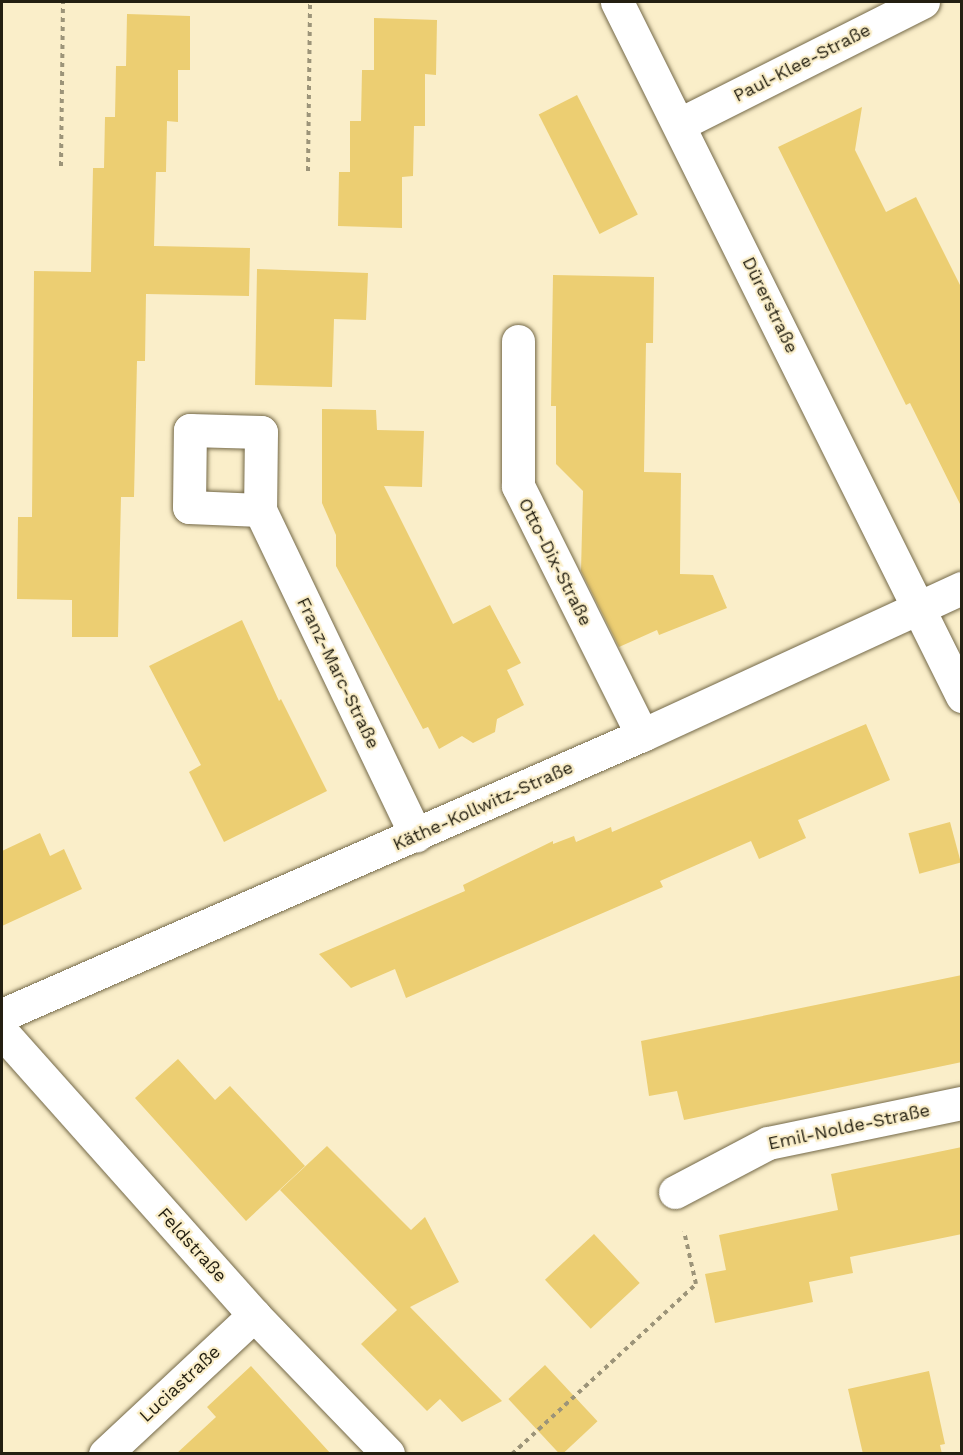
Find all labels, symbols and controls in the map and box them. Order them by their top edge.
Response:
street label: Paul-Klee-Straße [730,19,874,107]
street label: Dürerstraße [737,253,803,357]
street label: Otto-Dix-Straße [514,495,596,629]
street label: Franz-Marc-Straße [292,594,384,752]
street label: Käthe-Kollwitz-Straße [390,756,576,856]
street label: Emil-Nolde-Straße [766,1099,932,1155]
street label: Feldstraße [153,1203,231,1287]
street label: Luciastraße [135,1341,225,1427]

